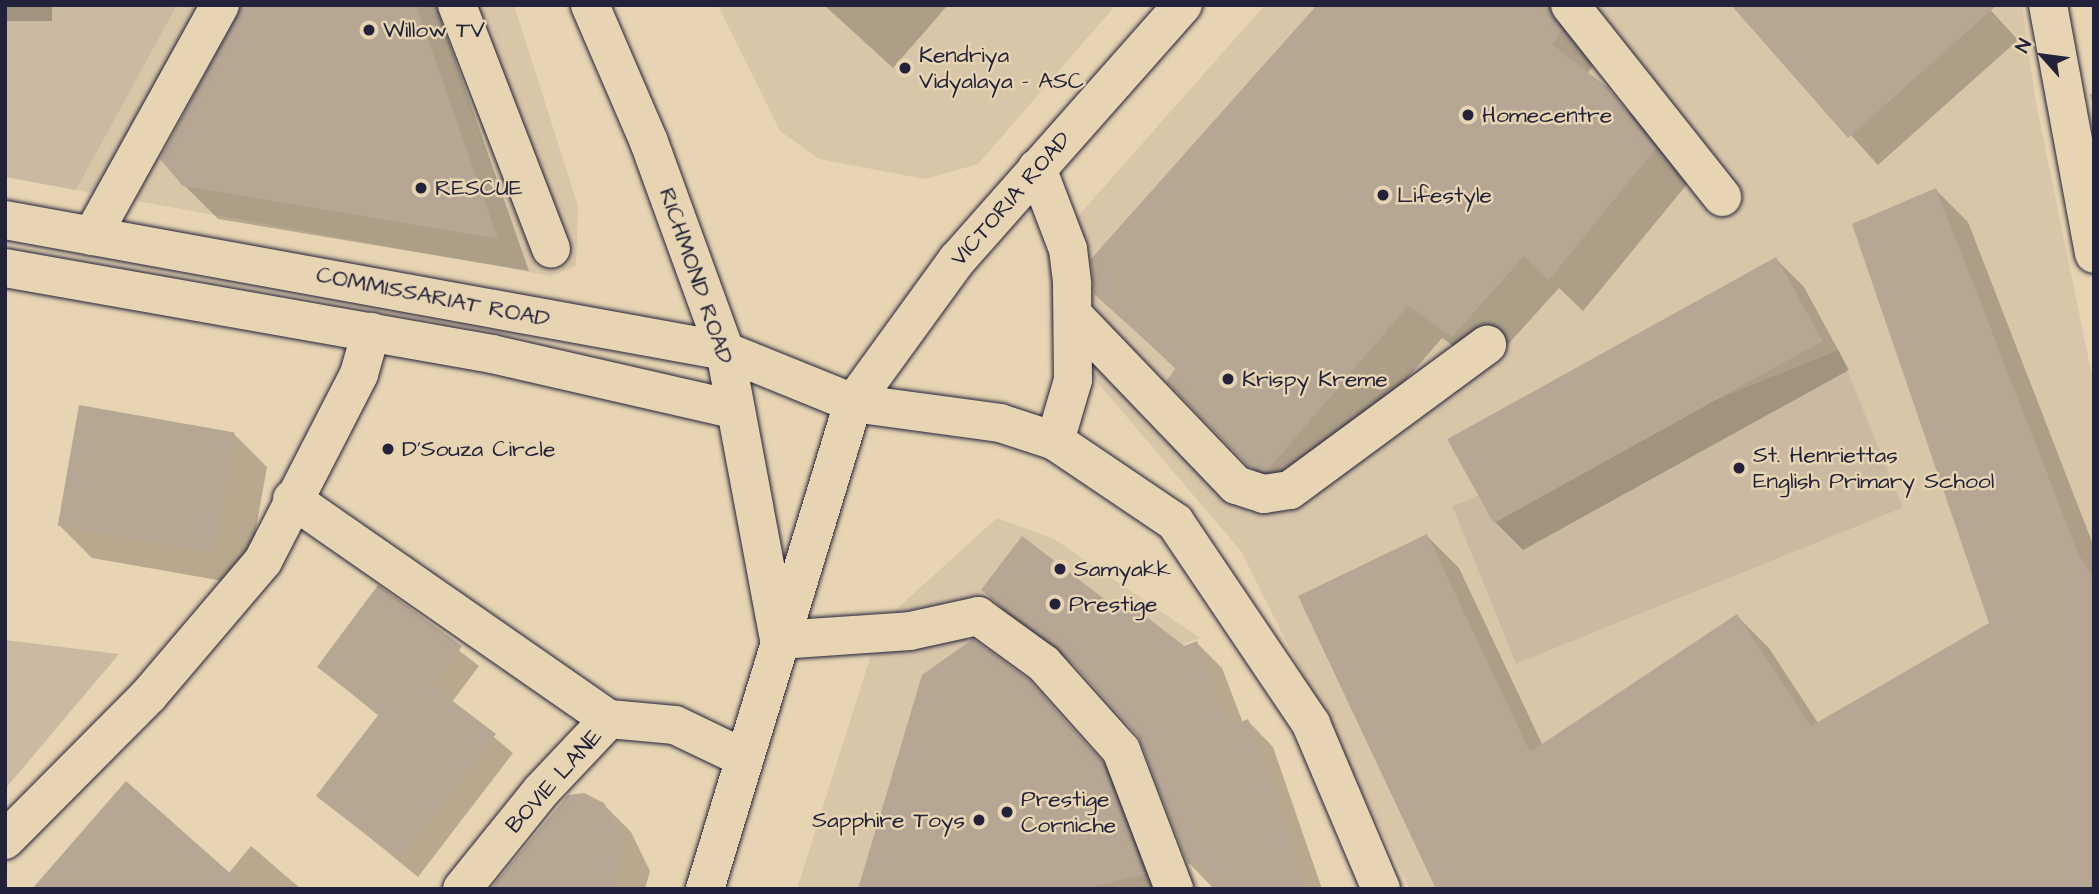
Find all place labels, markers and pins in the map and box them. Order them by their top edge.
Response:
place label: Willow TV [383,16,485,44]
marker: Willow TV [361,22,377,38]
place label: Kendriya Vidyalaya - ASC [919,41,1084,95]
marker: Kendriya Vidyalaya - ASC [897,60,913,76]
place label: Homecentre [1482,101,1612,129]
marker: Homecentre [1460,107,1476,123]
place label: RESCUE [435,174,523,202]
marker: RESCUE [413,180,429,196]
place label: Lifestyle [1397,181,1492,209]
marker: Lifestyle [1375,187,1391,203]
place label: Krispy Kreme [1242,365,1388,393]
marker: Krispy Kreme [1220,371,1236,387]
place label: D'Souza Circle [402,435,555,463]
marker: D'Souza Circle [380,441,396,457]
place label: St. Henriettas English Primary School [1753,441,1994,495]
marker: St. Henriettas English Primary School [1731,460,1747,476]
place label: Samyakk [1074,555,1171,583]
marker: Samyakk [1052,561,1068,577]
place label: Prestige [1069,590,1157,618]
marker: Prestige [1047,596,1063,612]
place label: Prestige Corniche [1021,785,1116,839]
marker: Prestige Corniche [999,804,1015,820]
place label: Sapphire Toys [812,806,965,834]
marker: Sapphire Toys [971,812,987,828]

